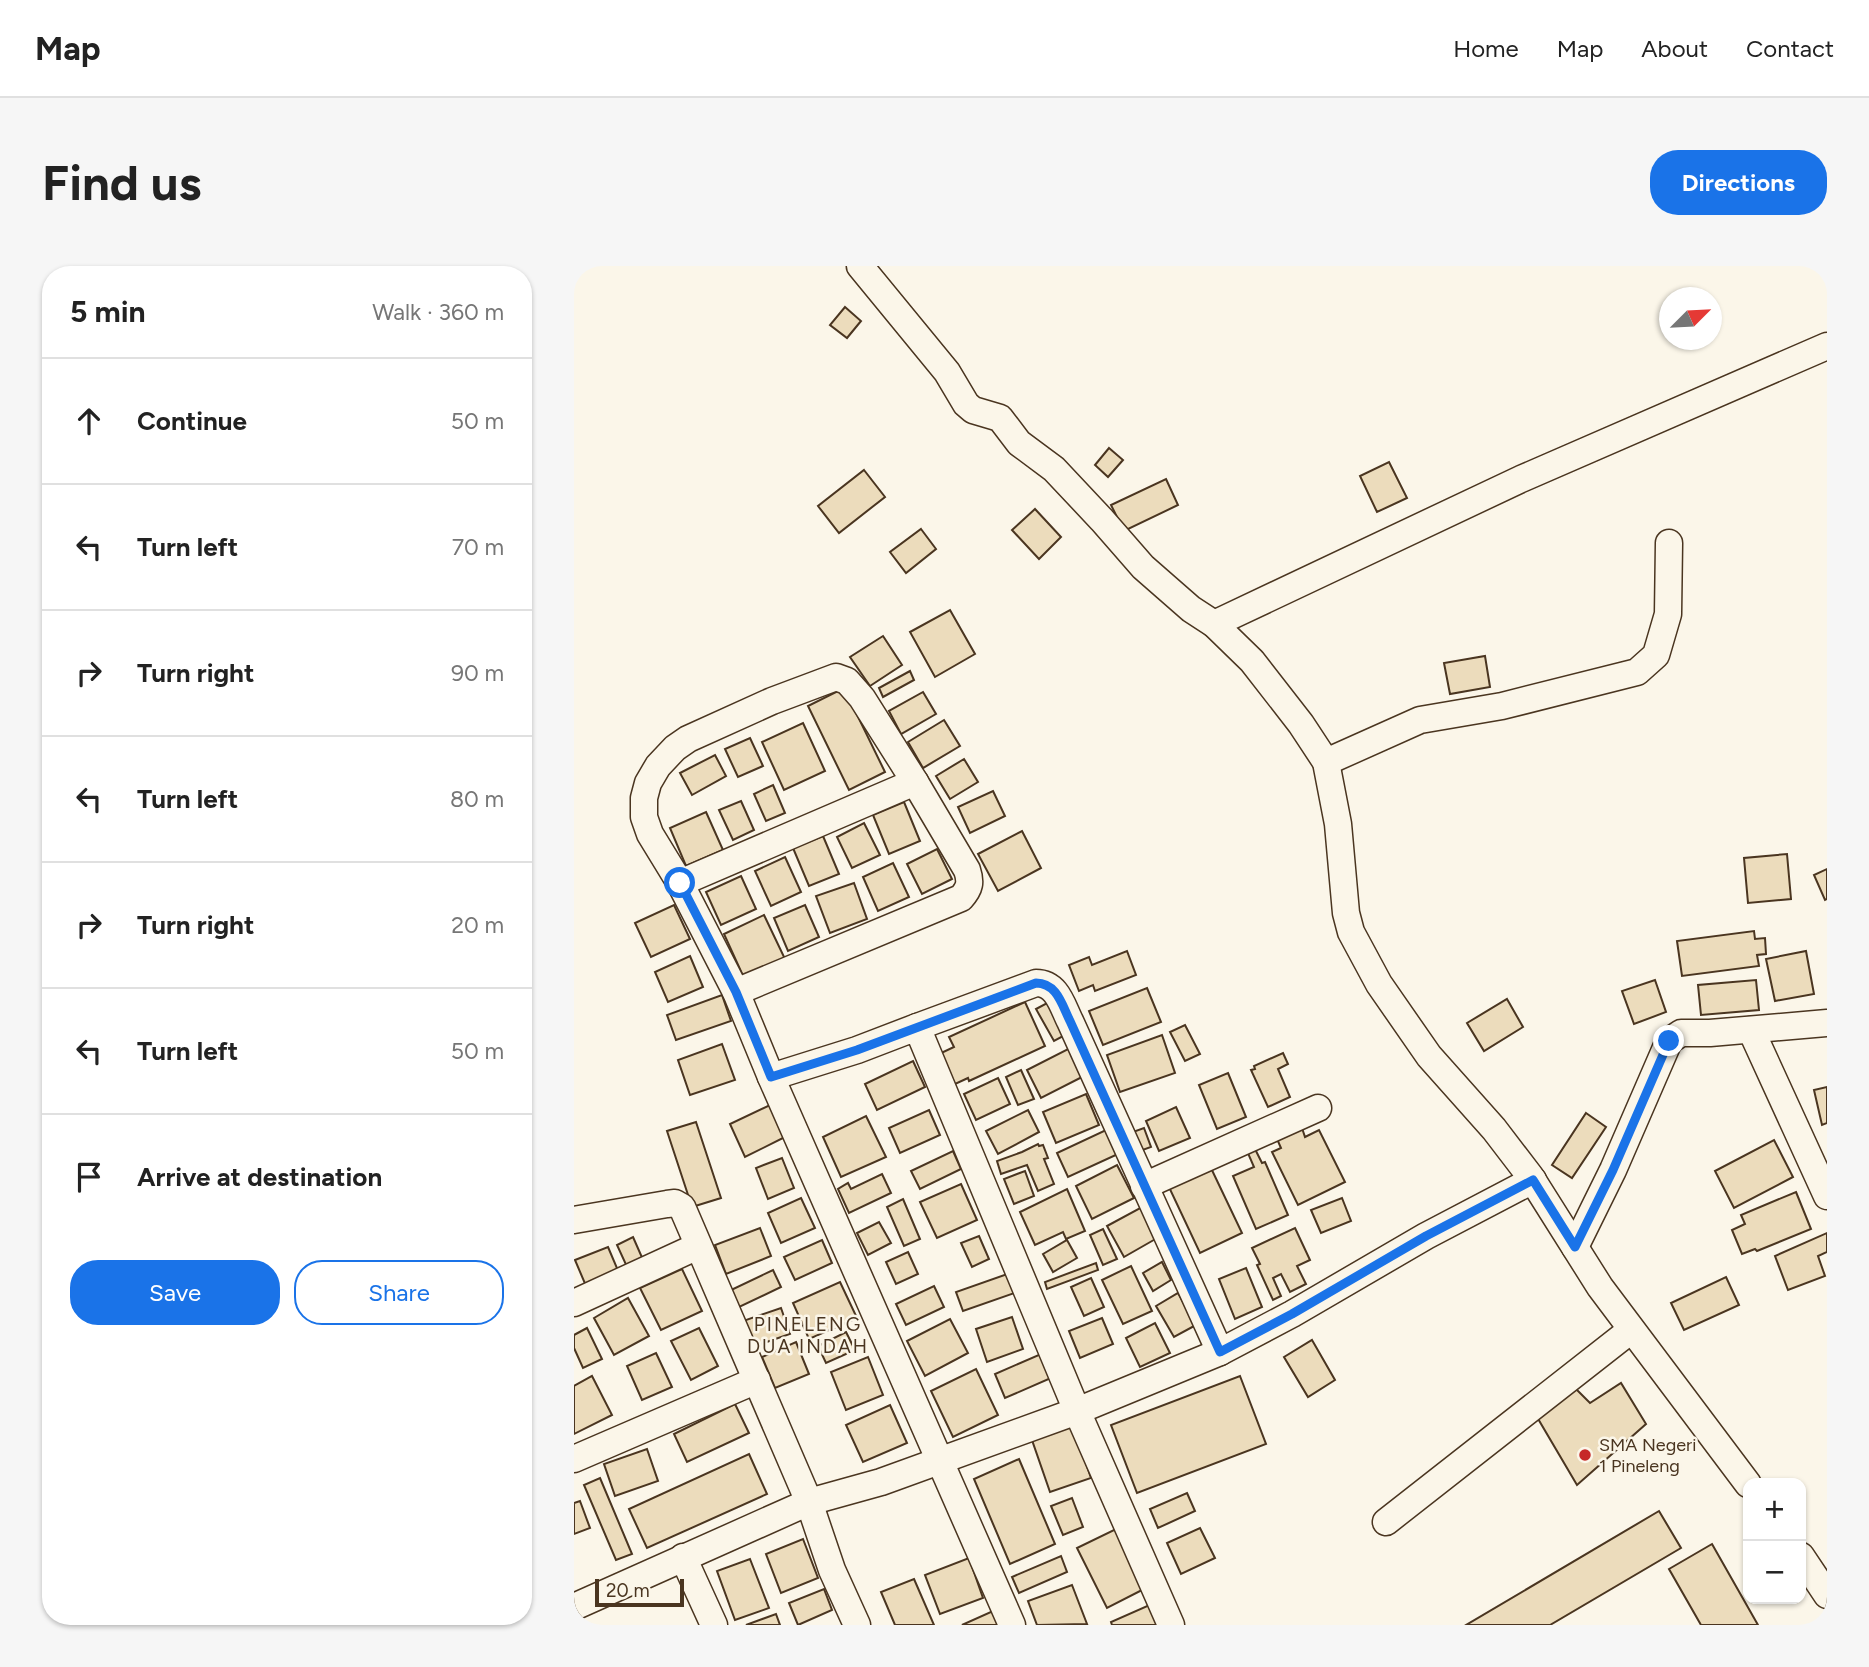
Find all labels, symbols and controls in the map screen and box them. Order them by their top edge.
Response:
text: Map [35,29,101,68]
text: Home [1453,34,1519,63]
text: Map [1557,34,1603,63]
text: About [1641,34,1708,63]
text: Contact [1746,34,1834,63]
button: Directions [1650,150,1827,215]
text: Find us [42,153,201,212]
north arrow [1659,287,1722,350]
text: 5 min [70,293,146,330]
text: Walk · 360 m [372,298,504,326]
icon: ahead [70,402,108,440]
text: Continue [137,405,247,437]
text: 50 m [451,407,504,435]
icon: left [70,528,108,566]
text: Turn left [137,531,238,563]
text: 70 m [452,533,504,561]
icon: right [70,654,108,692]
text: Turn right [137,657,254,689]
text: 90 m [451,659,504,687]
icon: left [70,780,108,818]
text: Turn left [137,783,238,815]
text: 80 m [450,785,504,813]
route start [664,867,695,898]
icon: right [70,906,108,944]
text: Turn right [137,909,254,941]
text: 20 m [451,911,504,939]
route end [1653,1025,1684,1056]
icon: left [70,1032,108,1070]
text: Turn left [137,1035,238,1067]
text: 50 m [451,1037,504,1065]
icon: arrive [70,1158,108,1196]
text: Arrive at destination [137,1161,382,1193]
button: Save [70,1260,280,1325]
button: Share [294,1260,504,1325]
district label: PINELENG DUA INDAH [747,1313,869,1358]
place label: SMA Negeri 1 Pineleng [1599,1434,1696,1477]
marker: SMA Negeri 1 Pineleng [1577,1447,1593,1463]
map controls [1743,1478,1806,1604]
button: + [1743,1478,1806,1541]
button: − [1743,1541,1806,1604]
scale bar [595,1576,684,1608]
text: 20 m [606,1579,650,1602]

